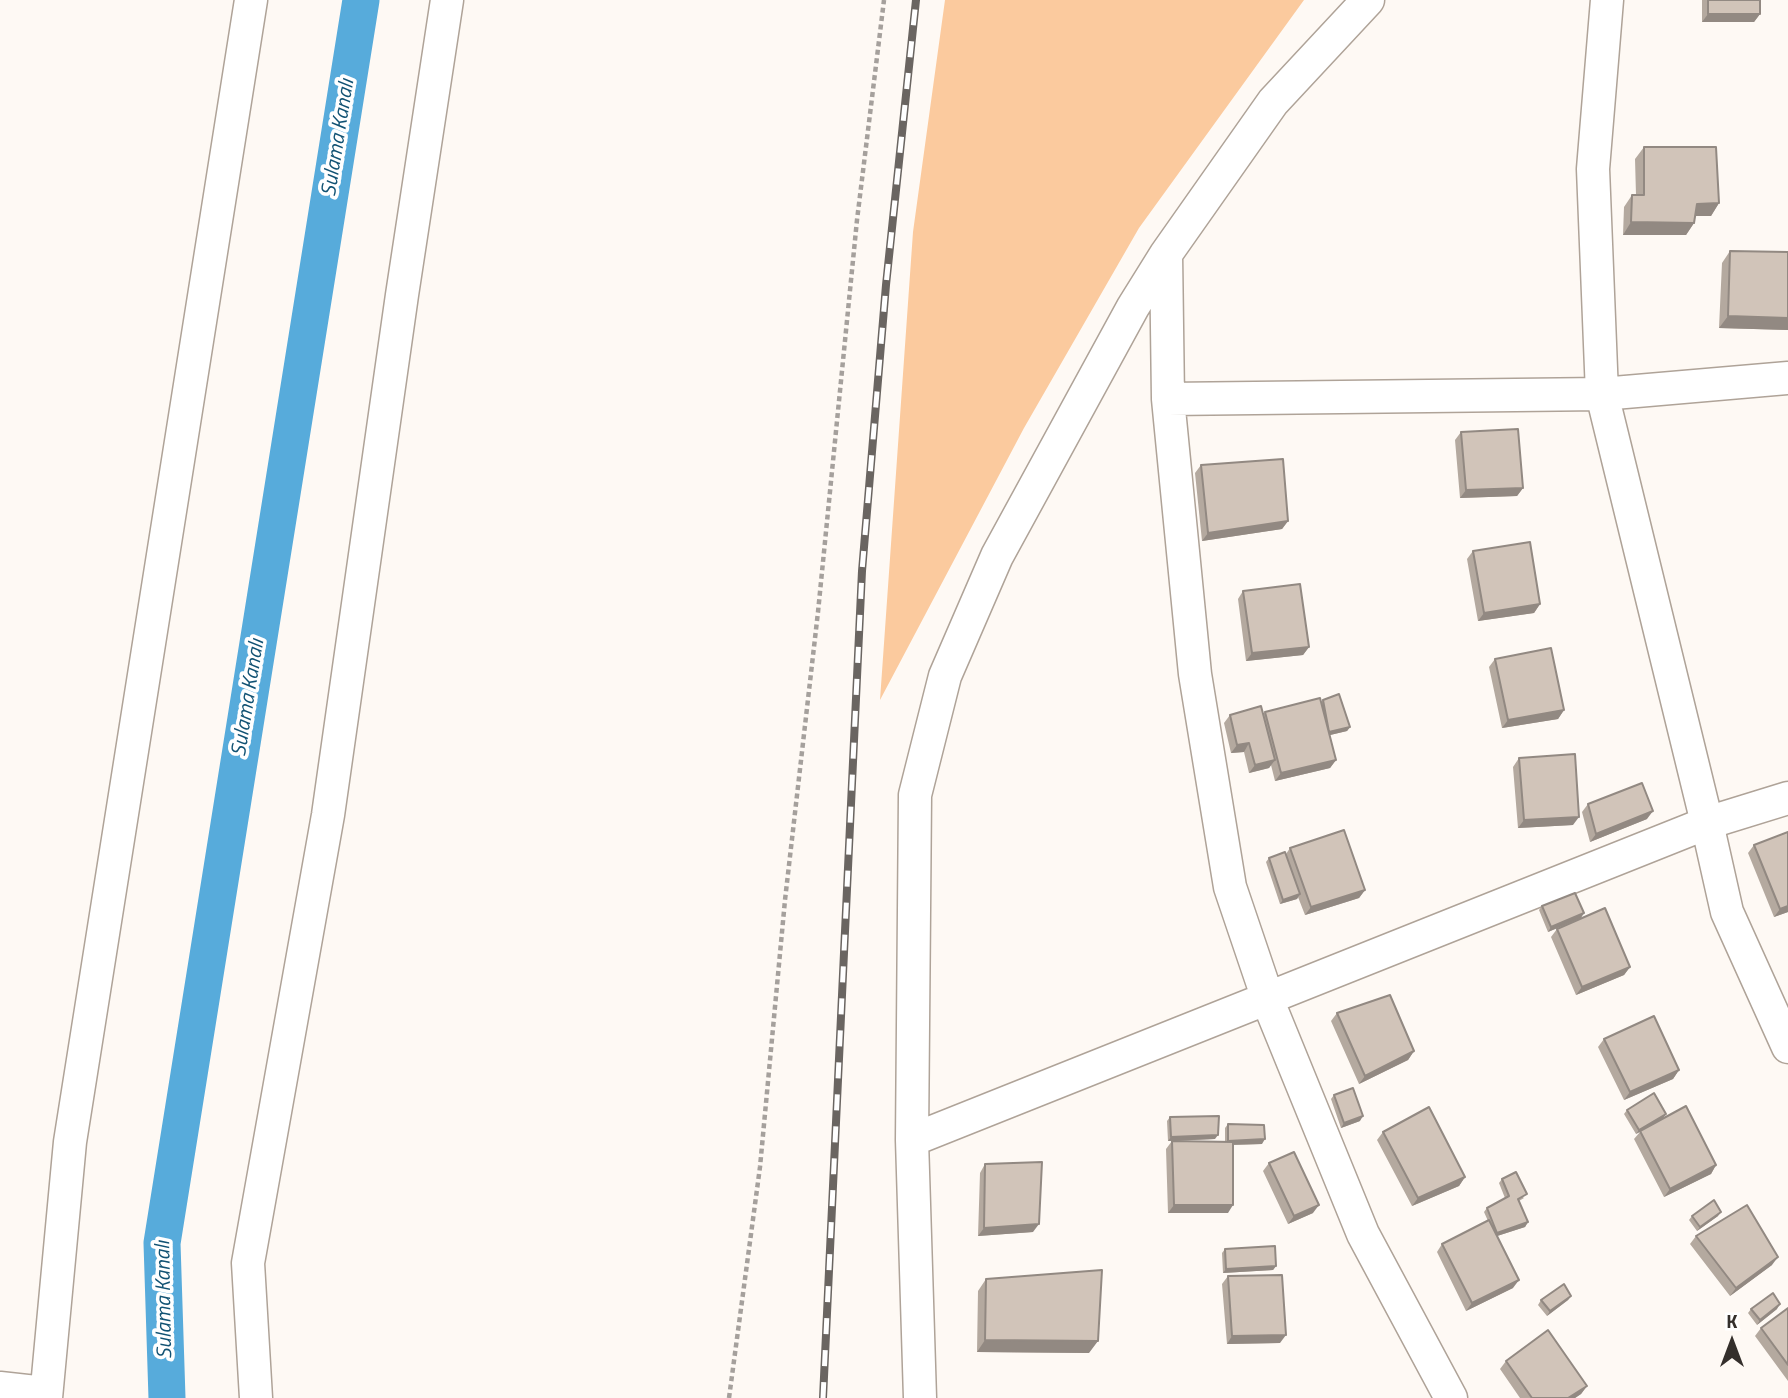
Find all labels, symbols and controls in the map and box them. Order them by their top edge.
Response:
water label: Sulama Kanalı [317,78,361,198]
water label: Sulama Kanalı [227,638,271,758]
water label: Sulama Kanalı [151,1241,179,1359]
text: K [1726,1306,1738,1335]
north arrow [1697,1307,1767,1377]

